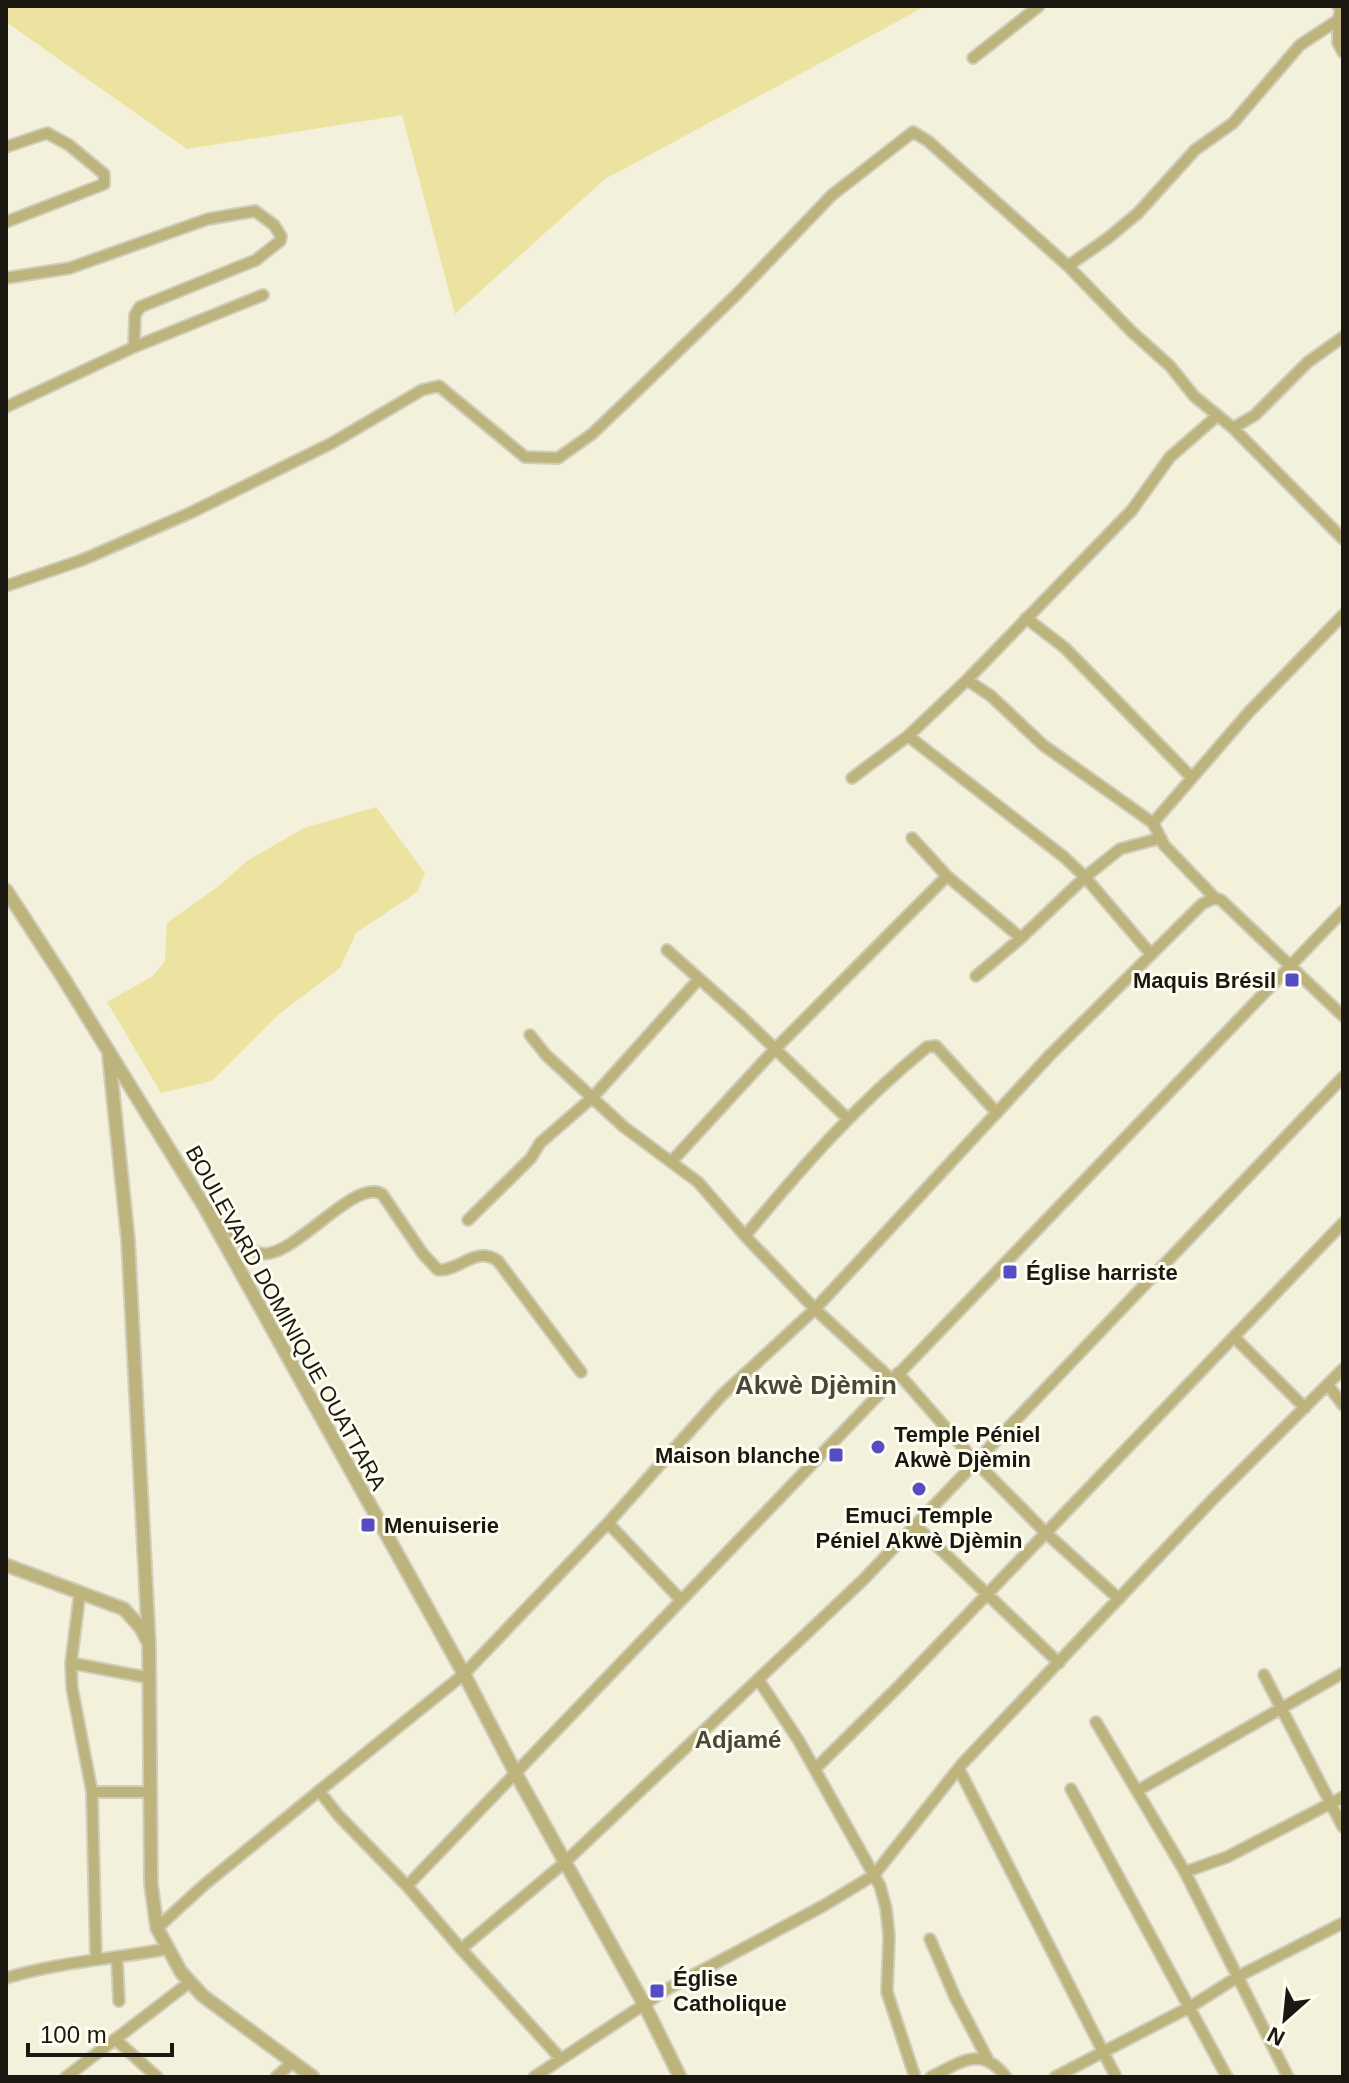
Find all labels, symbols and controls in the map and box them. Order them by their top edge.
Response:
place label: Maquis Brésil [1133,968,1276,993]
marker: Maquis Brésil [1283,971,1301,989]
street label: BOULEVARD DOMINIQUE OUATTARA [181,1141,392,1495]
place label: Église harriste [1026,1260,1178,1285]
marker: Église harriste [1001,1263,1019,1281]
district label: Akwè Djèmin [735,1370,897,1400]
place label: Temple Péniel Akwè Djèmin [894,1422,1040,1472]
marker: Temple Péniel Akwè Djèmin [869,1438,887,1456]
place label: Maison blanche [655,1443,820,1468]
marker: Maison blanche [827,1446,845,1464]
marker: Emuci Temple Péniel Akwè Djèmin [910,1480,928,1498]
place label: Emuci Temple Péniel Akwè Djèmin [815,1503,1023,1553]
place label: Menuiserie [384,1513,499,1538]
marker: Menuiserie [359,1516,377,1534]
district label: Adjamé [695,1726,781,1753]
place label: Église Catholique [673,1966,787,2016]
north arrow [1245,1979,1325,2059]
marker: Église Catholique [648,1982,666,2000]
scale bar [28,2007,172,2057]
text: 100 m [40,2021,107,2048]
text: N [1263,2022,1289,2051]

